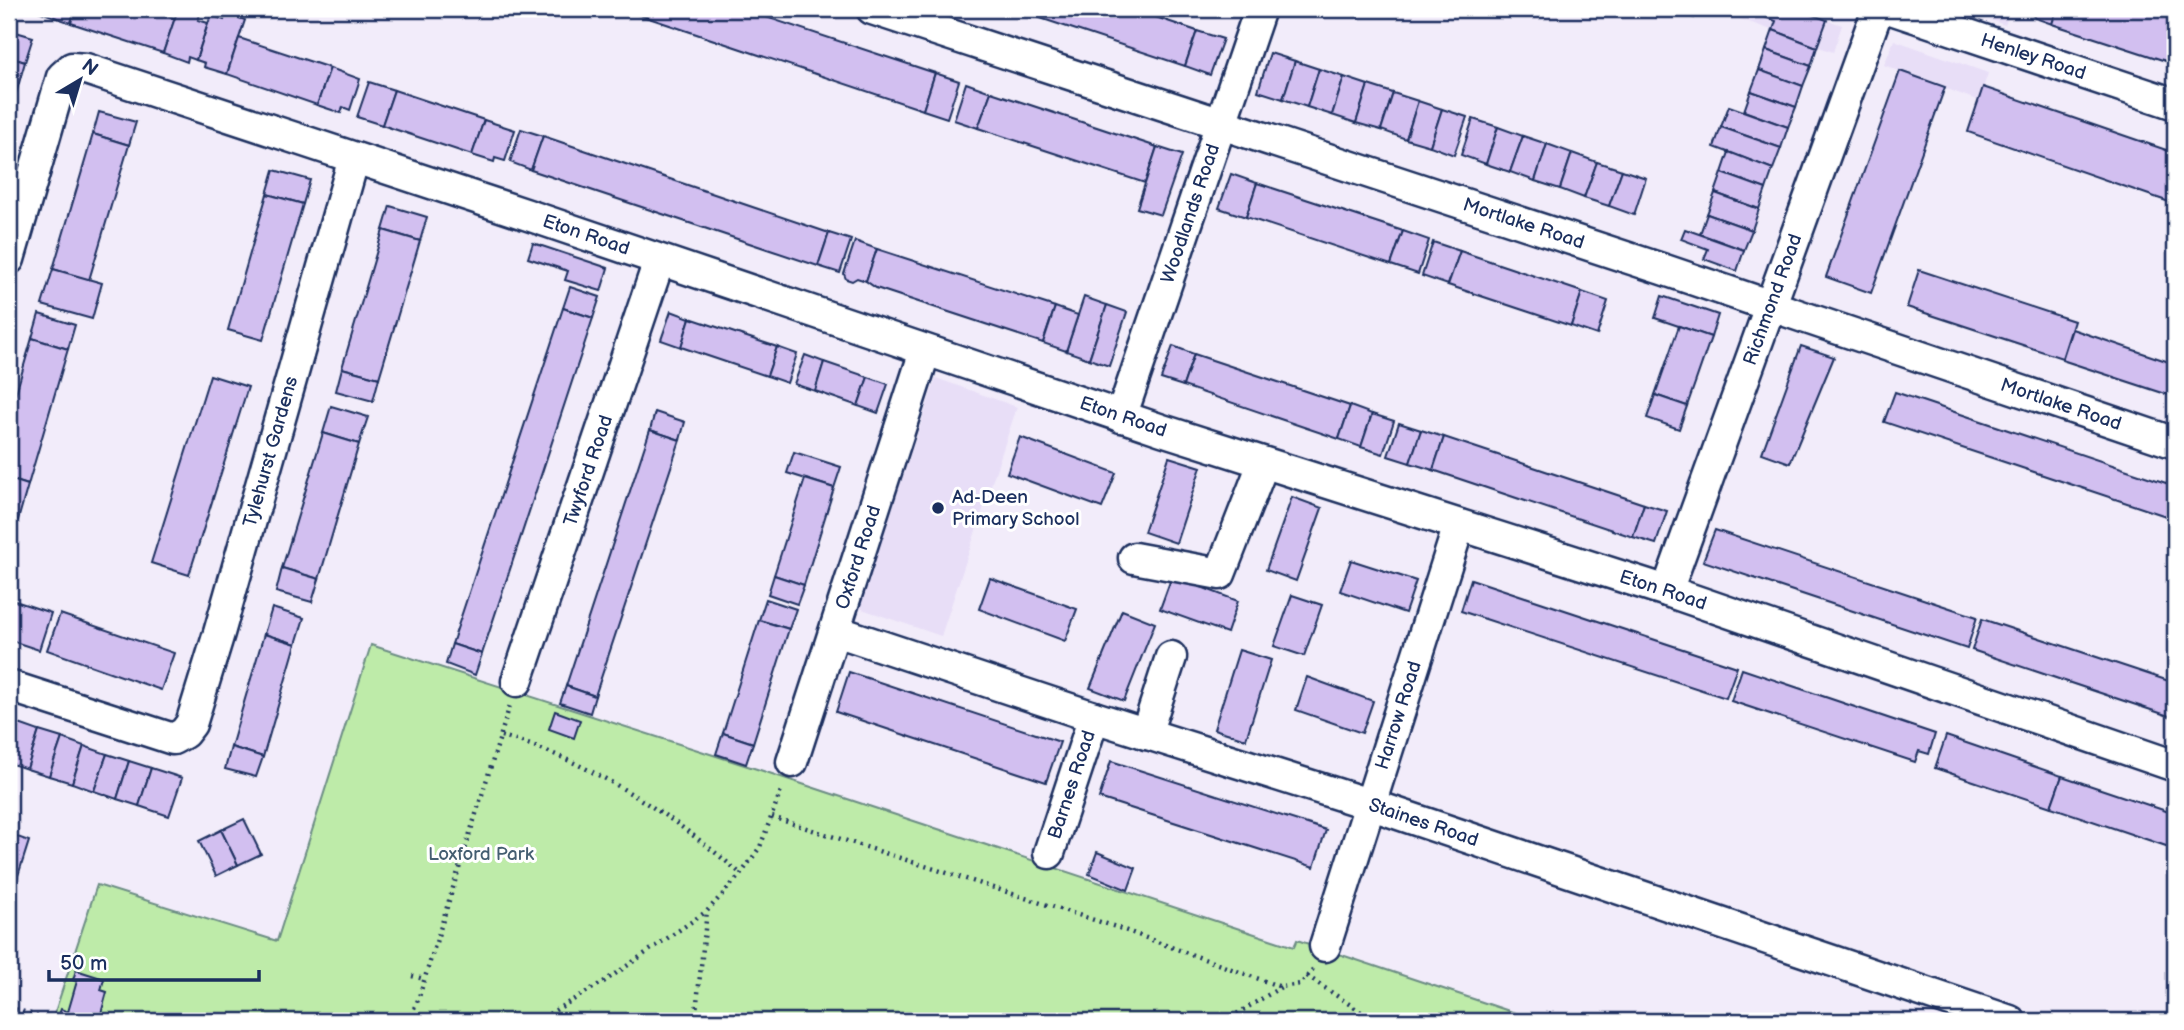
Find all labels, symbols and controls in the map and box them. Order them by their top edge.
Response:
street label: Henley Road [1978,28,2089,85]
north arrow [46,46,116,116]
text: N [77,54,102,81]
street label: Woodlands Road [1156,141,1225,286]
street label: Mortlake Road [1460,193,1587,254]
street label: Eton Road [540,209,633,260]
street label: Richmond Road [1738,231,1807,368]
street label: Mortlake Road [1997,373,2125,436]
street label: Tylehurst Gardens [238,374,303,530]
street label: Eton Road [1077,391,1170,442]
street label: Twyford Road [559,412,618,529]
place label: Ad-Deen Primary School [952,486,1080,531]
marker: Ad-Deen Primary School [930,500,946,516]
street label: Oxford Road [831,503,886,612]
street label: Eton Road [1617,565,1710,615]
street label: Harrow Road [1370,658,1426,773]
street label: Barnes Road [1043,727,1100,842]
street label: Staines Road [1366,793,1481,852]
park label: Loxford Park [428,843,535,866]
scale bar [49,939,259,983]
text: 50 m [60,951,107,976]

